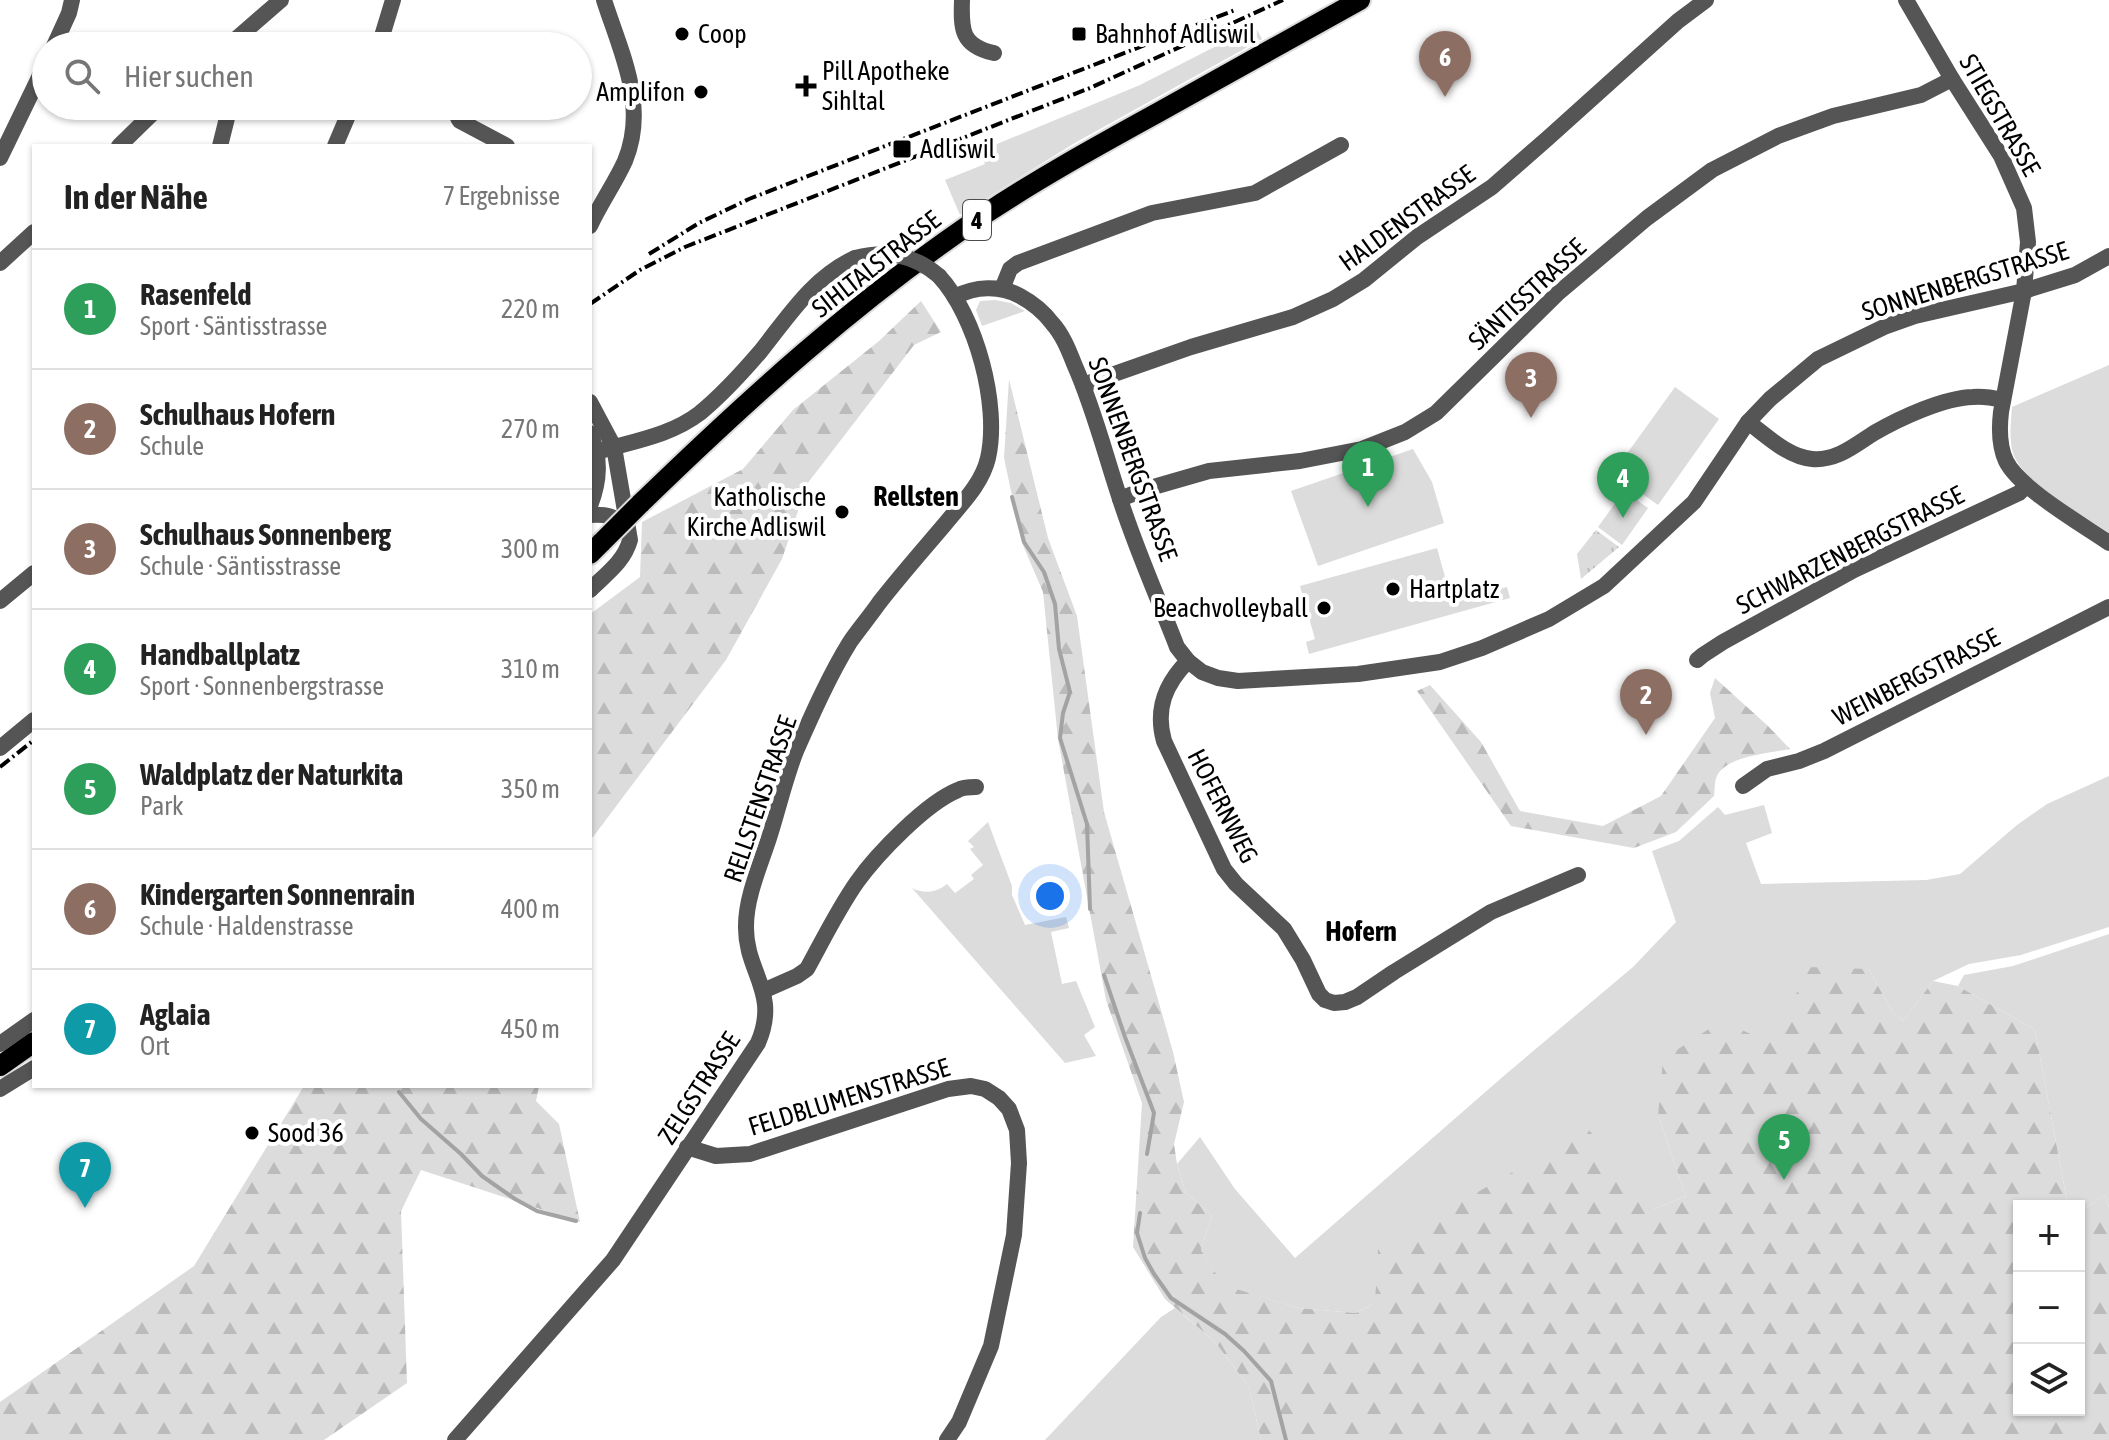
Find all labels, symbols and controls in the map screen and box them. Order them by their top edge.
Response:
place label: Coop [698,19,746,49]
place label: Bahnhof Adliswil [1095,19,1256,49]
marker: Coop [673,25,691,43]
marker: Bahnhof Adliswil [1070,25,1088,43]
pin: 6 [1419,31,1471,97]
search box [32,32,592,120]
street label: STIEGSTRASSE [1953,49,2047,181]
icon: search [60,54,104,98]
place label: Pill Apotheke Sihltal [822,56,949,116]
text: Hier suchen [124,59,254,93]
place label: Amplifon [596,77,685,107]
marker: Pill Apotheke Sihltal [797,77,815,95]
marker: Amplifon [692,83,710,101]
place label: Adliswil [920,134,996,164]
marker: Adliswil [891,138,913,160]
street label: HALDENSTRASSE [1334,159,1480,277]
text: In der Nähe [64,177,208,216]
text: 7 Ergebnisse [443,181,560,211]
road number: 4 [963,200,991,240]
street label: SIHLTALSTRASSE [806,205,946,323]
street label: SÄNTISSTRASSE [1462,232,1592,356]
street label: SONNENBERGSTRASSE [1858,235,2072,327]
text: Rasenfeld [140,277,251,311]
text: 1 [84,294,96,324]
text: 220 m [501,294,560,324]
text: Sport · Säntisstrasse [140,311,327,341]
pin: 3 [1505,352,1557,418]
street label: SONNENBERGSTRASSE [1082,353,1184,565]
text: Schulhaus Hofern [140,397,335,431]
text: 2 [84,414,96,444]
text: 270 m [501,414,560,444]
text: Schule [140,431,204,461]
pin: 1 [1342,441,1394,507]
pin: 4 [1597,452,1649,518]
district label: Rellsten [873,480,959,512]
street label: SCHWARZENBERGSTRASSE [1731,480,1969,620]
place label: Katholische Kirche Adliswil [687,482,826,542]
marker: Katholische Kirche Adliswil [833,503,851,521]
text: Schulhaus Sonnenberg [140,517,391,551]
text: 3 [84,534,96,564]
text: 300 m [501,534,560,564]
text: Schule · Säntisstrasse [140,551,341,581]
place label: Hartplatz [1409,574,1499,604]
marker: Hartplatz [1384,580,1402,598]
place label: Beachvolleyball [1153,593,1308,623]
marker: Beachvolleyball [1315,599,1333,617]
street label: WEINBERGSTRASSE [1828,622,2004,732]
text: Handballplatz [140,637,300,671]
text: 4 [84,654,96,684]
text: 310 m [501,654,560,684]
pin: 2 [1620,669,1672,735]
text: Sport · Sonnenbergstrasse [140,671,384,701]
street label: RELLSTENSTRASSE [718,712,802,886]
street label: HOFERNWEG [1182,744,1264,868]
text: Waldplatz der Naturkita [140,757,403,791]
text: 5 [84,774,96,804]
text: 350 m [501,774,560,804]
text: Park [140,791,183,821]
your location [1030,876,1070,916]
text: Kindergarten Sonnenrain [140,877,415,911]
text: 6 [84,894,96,924]
text: 400 m [501,894,560,924]
text: Schule · Haldenstrasse [140,911,353,941]
district label: Hofern [1325,915,1397,947]
text: Aglaia [140,997,210,1031]
text: 7 [84,1014,96,1044]
text: 450 m [501,1014,560,1044]
street label: ZELGSTRASSE [652,1027,746,1149]
text: Ort [140,1031,170,1061]
street label: FELDBLUMENSTRASSE [745,1052,953,1142]
pin: 5 [1758,1114,1810,1180]
place label: Sood 36 [268,1118,344,1148]
marker: Sood 36 [243,1124,261,1142]
pin: 7 [59,1142,111,1208]
map controls [2013,1200,2085,1416]
button: + [2013,1200,2085,1272]
button: − [2013,1272,2085,1344]
button: layers [2013,1344,2085,1416]

